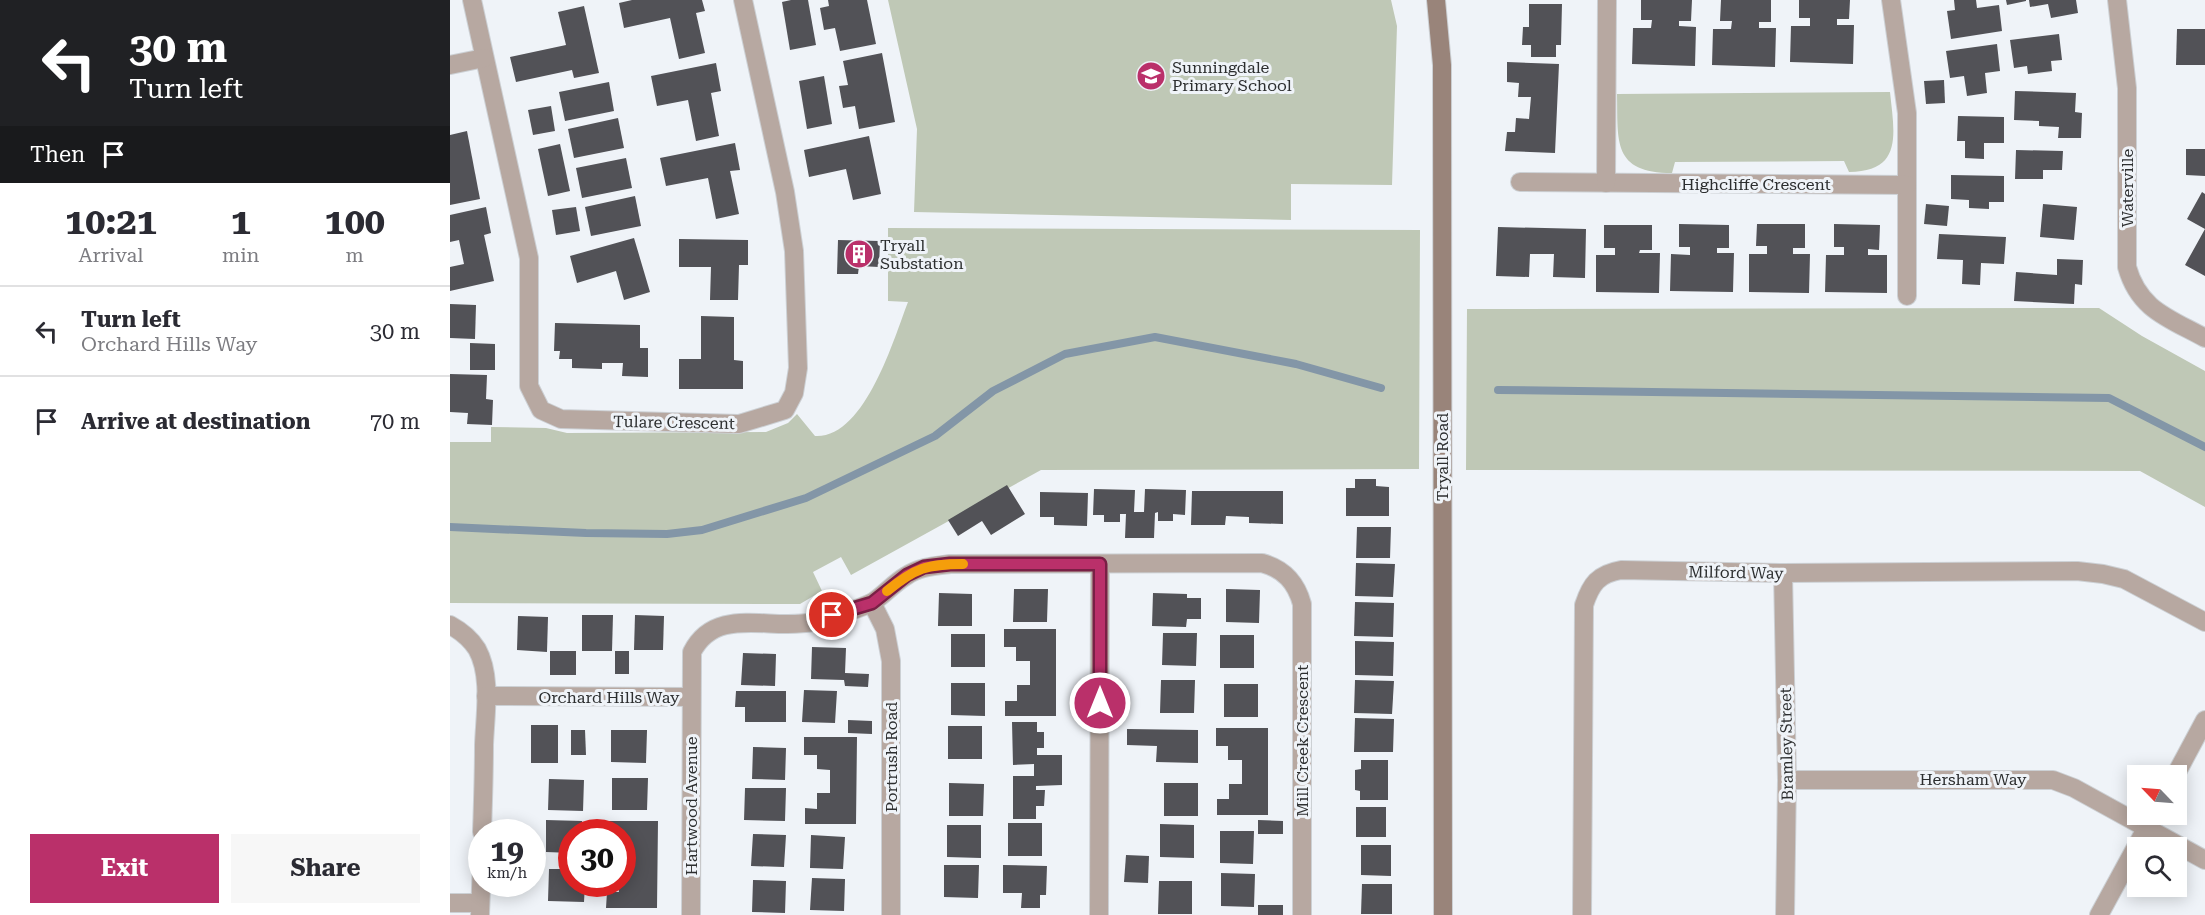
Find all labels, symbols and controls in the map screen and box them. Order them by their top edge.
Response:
text: 30 m [129,23,227,72]
icon: left [30,24,108,102]
place label: Sunningdale Primary School [1172,58,1292,95]
school or university icon: Sunningdale Primary School [1135,60,1167,92]
text: Turn left [129,73,243,105]
icon: arrive [97,138,130,171]
text: Then [30,142,85,167]
street label: Waterville [2118,148,2137,227]
street label: Highcliffe Crescent [1681,175,1831,194]
text: 10:21 [65,201,157,243]
text: 1 [231,201,251,243]
text: 100 [325,201,385,243]
place label: Tryall Substation [880,236,964,273]
building icon: Tryall Substation [843,238,875,270]
text: Arrival [78,243,143,267]
text: min [222,243,259,267]
text: m [346,243,364,267]
text: Turn left [81,307,181,332]
icon: left [30,315,63,348]
text: 30 m [370,319,420,344]
text: Orchard Hills Way [81,332,257,356]
icon: arrive [30,405,63,438]
text: Arrive at destination [81,409,310,434]
text: 70 m [370,409,420,434]
street label: Tulare Crescent [613,412,735,433]
street label: Tryall Road [1433,413,1452,501]
street label: Milford Way [1688,562,1784,583]
pin [806,589,857,640]
icon: arrive [815,598,848,631]
street label: Mill Creek Crescent [1293,665,1312,817]
position arrow [1068,671,1132,735]
street label: Bramley Street [1776,687,1797,801]
street label: Orchard Hills Way [538,688,680,707]
street label: Portrush Road [882,702,901,812]
street label: Hartwood Avenue [682,736,701,876]
north arrow [2127,765,2187,825]
map controls [2127,765,2187,897]
street label: Hersham Way [1919,770,2027,789]
speed limit sign: 30 [558,819,636,897]
text: 19 [490,833,524,868]
button: Exit [30,834,219,903]
button: Share [231,834,420,903]
button: search [2127,837,2187,897]
text: km/h [487,864,527,882]

